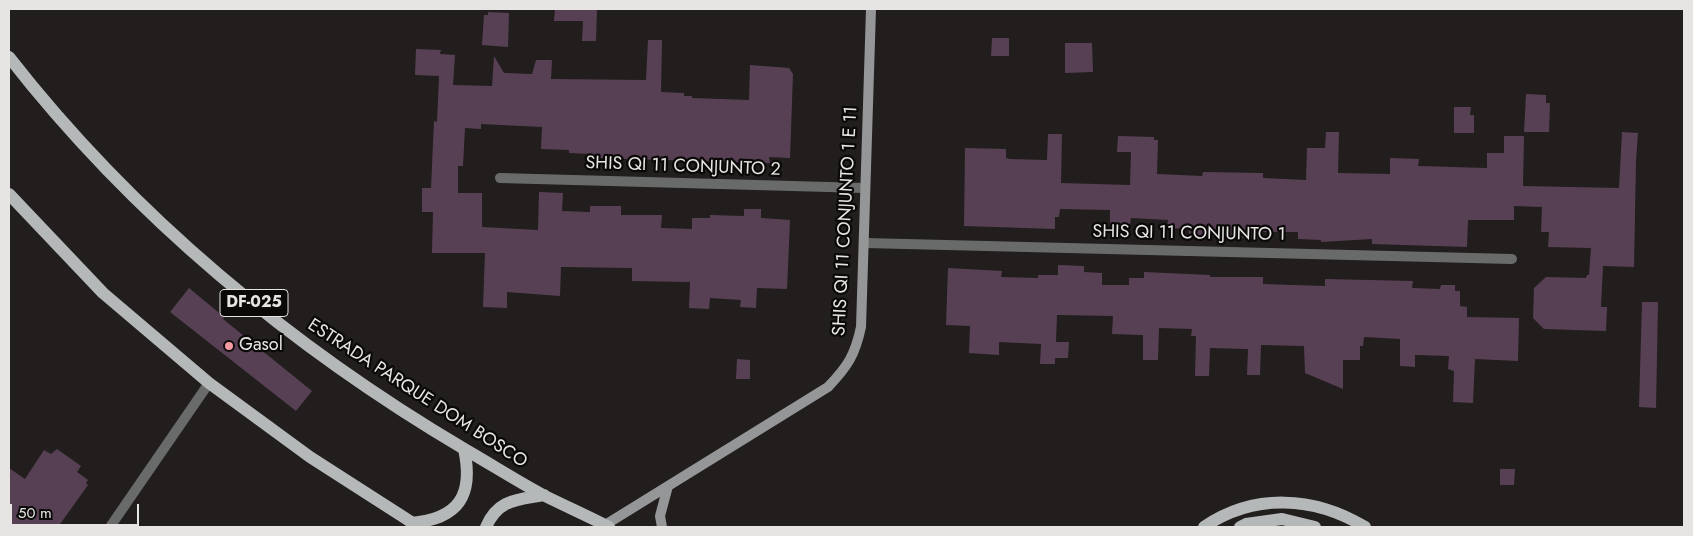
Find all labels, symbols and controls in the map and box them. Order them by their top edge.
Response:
street label: SHIS QI 11 CONJUNTO 1 E 11 [829,106,863,336]
street label: SHIS QI 11 CONJUNTO 2 [585,153,781,181]
street label: SHIS QI 11 CONJUNTO 1 [1092,222,1286,246]
road number: DF-025 [220,290,288,316]
street label: ESTRADA PARQUE DOM BOSCO [303,315,531,473]
place label: Gasol [239,335,283,357]
marker: Gasol [223,340,235,352]
scale bar [12,494,141,526]
text: 50 m [18,502,52,524]

